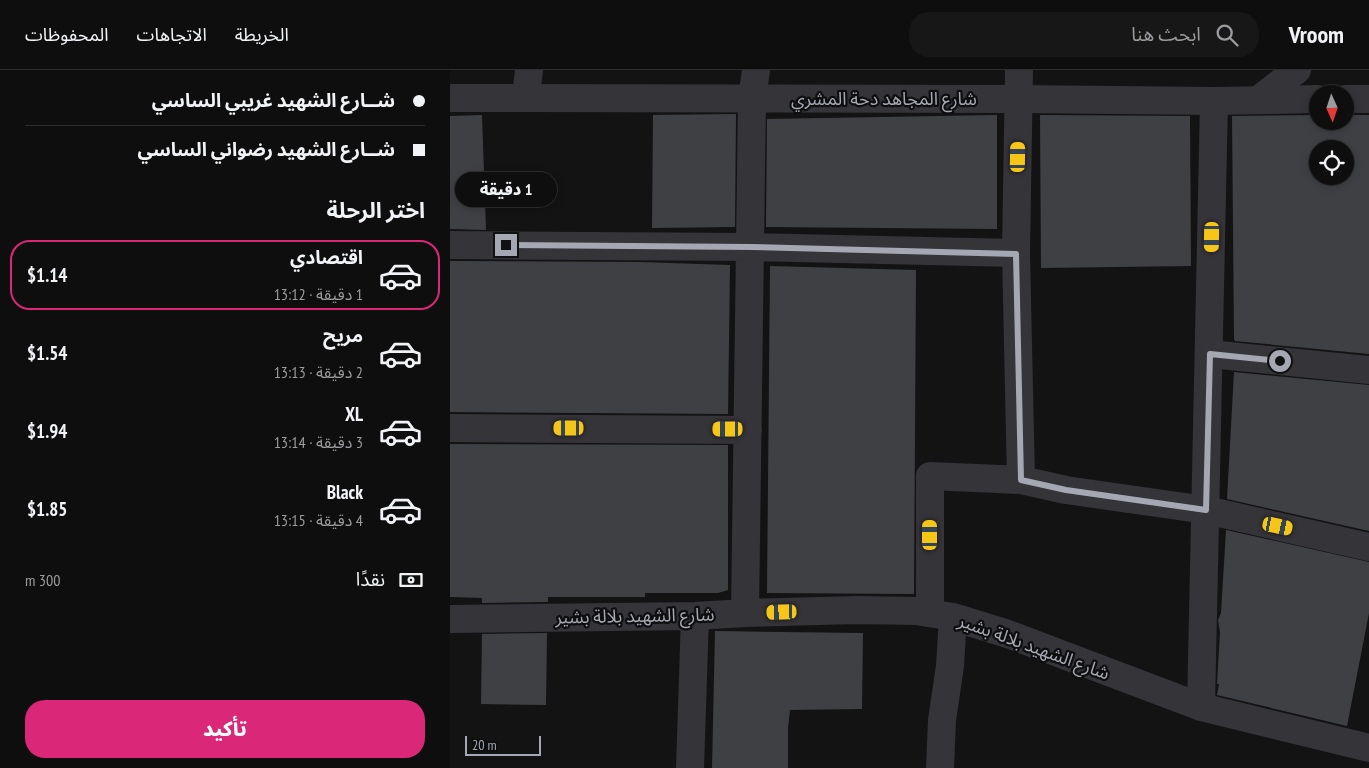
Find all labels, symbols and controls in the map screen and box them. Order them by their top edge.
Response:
search box [909,12,1259,57]
text: Vroom [1289,19,1344,50]
icon: search [1213,21,1241,49]
text: ابحث هنا [1131,22,1201,46]
text: المحفوظات [25,23,109,46]
text: الاتجاهات [137,23,207,46]
text: الخريطة [235,23,289,46]
north arrow [1309,85,1354,130]
map controls [1309,85,1354,185]
street label: شارع المجاهد دحة المشري [791,87,977,113]
text: شــارع الشهيد غريبي الساسي [152,88,395,112]
text: شــارع الشهيد رضواني الساسي [137,137,395,161]
button: locate [1309,140,1354,185]
car [1010,142,1025,172]
callout: 1 دقيقة [455,172,557,208]
text: 1 دقيقة [480,179,532,199]
text: اختر الرحلة [327,196,425,224]
car [1204,222,1219,252]
route end [495,234,517,256]
text: اقتصادي [290,245,363,269]
icon: car [378,253,423,298]
text: $1.14 [27,263,67,287]
text: 1 دقيقة · 13:12 [274,284,363,304]
text: مريح [323,323,363,347]
icon: car [378,331,423,376]
text: $1.54 [27,341,67,365]
route start [1269,350,1291,372]
text: 2 دقيقة · 13:13 [274,362,363,382]
text: XL [345,402,363,426]
icon: car [378,409,423,454]
text: $1.94 [27,419,67,443]
car [554,421,584,436]
car [713,422,743,437]
text: 3 دقيقة · 13:14 [274,432,363,452]
text: Black [327,480,363,504]
icon: car [378,487,423,532]
text: $1.85 [27,497,67,521]
text: 4 دقيقة · 13:15 [274,510,363,530]
car [1261,516,1294,536]
car [922,520,937,550]
icon: cash [397,566,425,594]
text: نقدًا [356,567,385,591]
text: 300 m [25,570,60,590]
street label: شارع الشهيد بلالة بشير [554,603,715,631]
car [766,604,797,620]
street label: شارع الشهيد بلالة بشير [953,608,1113,687]
button: تأكيد [25,700,425,758]
scale bar [465,733,541,756]
text: 20 m [472,736,497,754]

